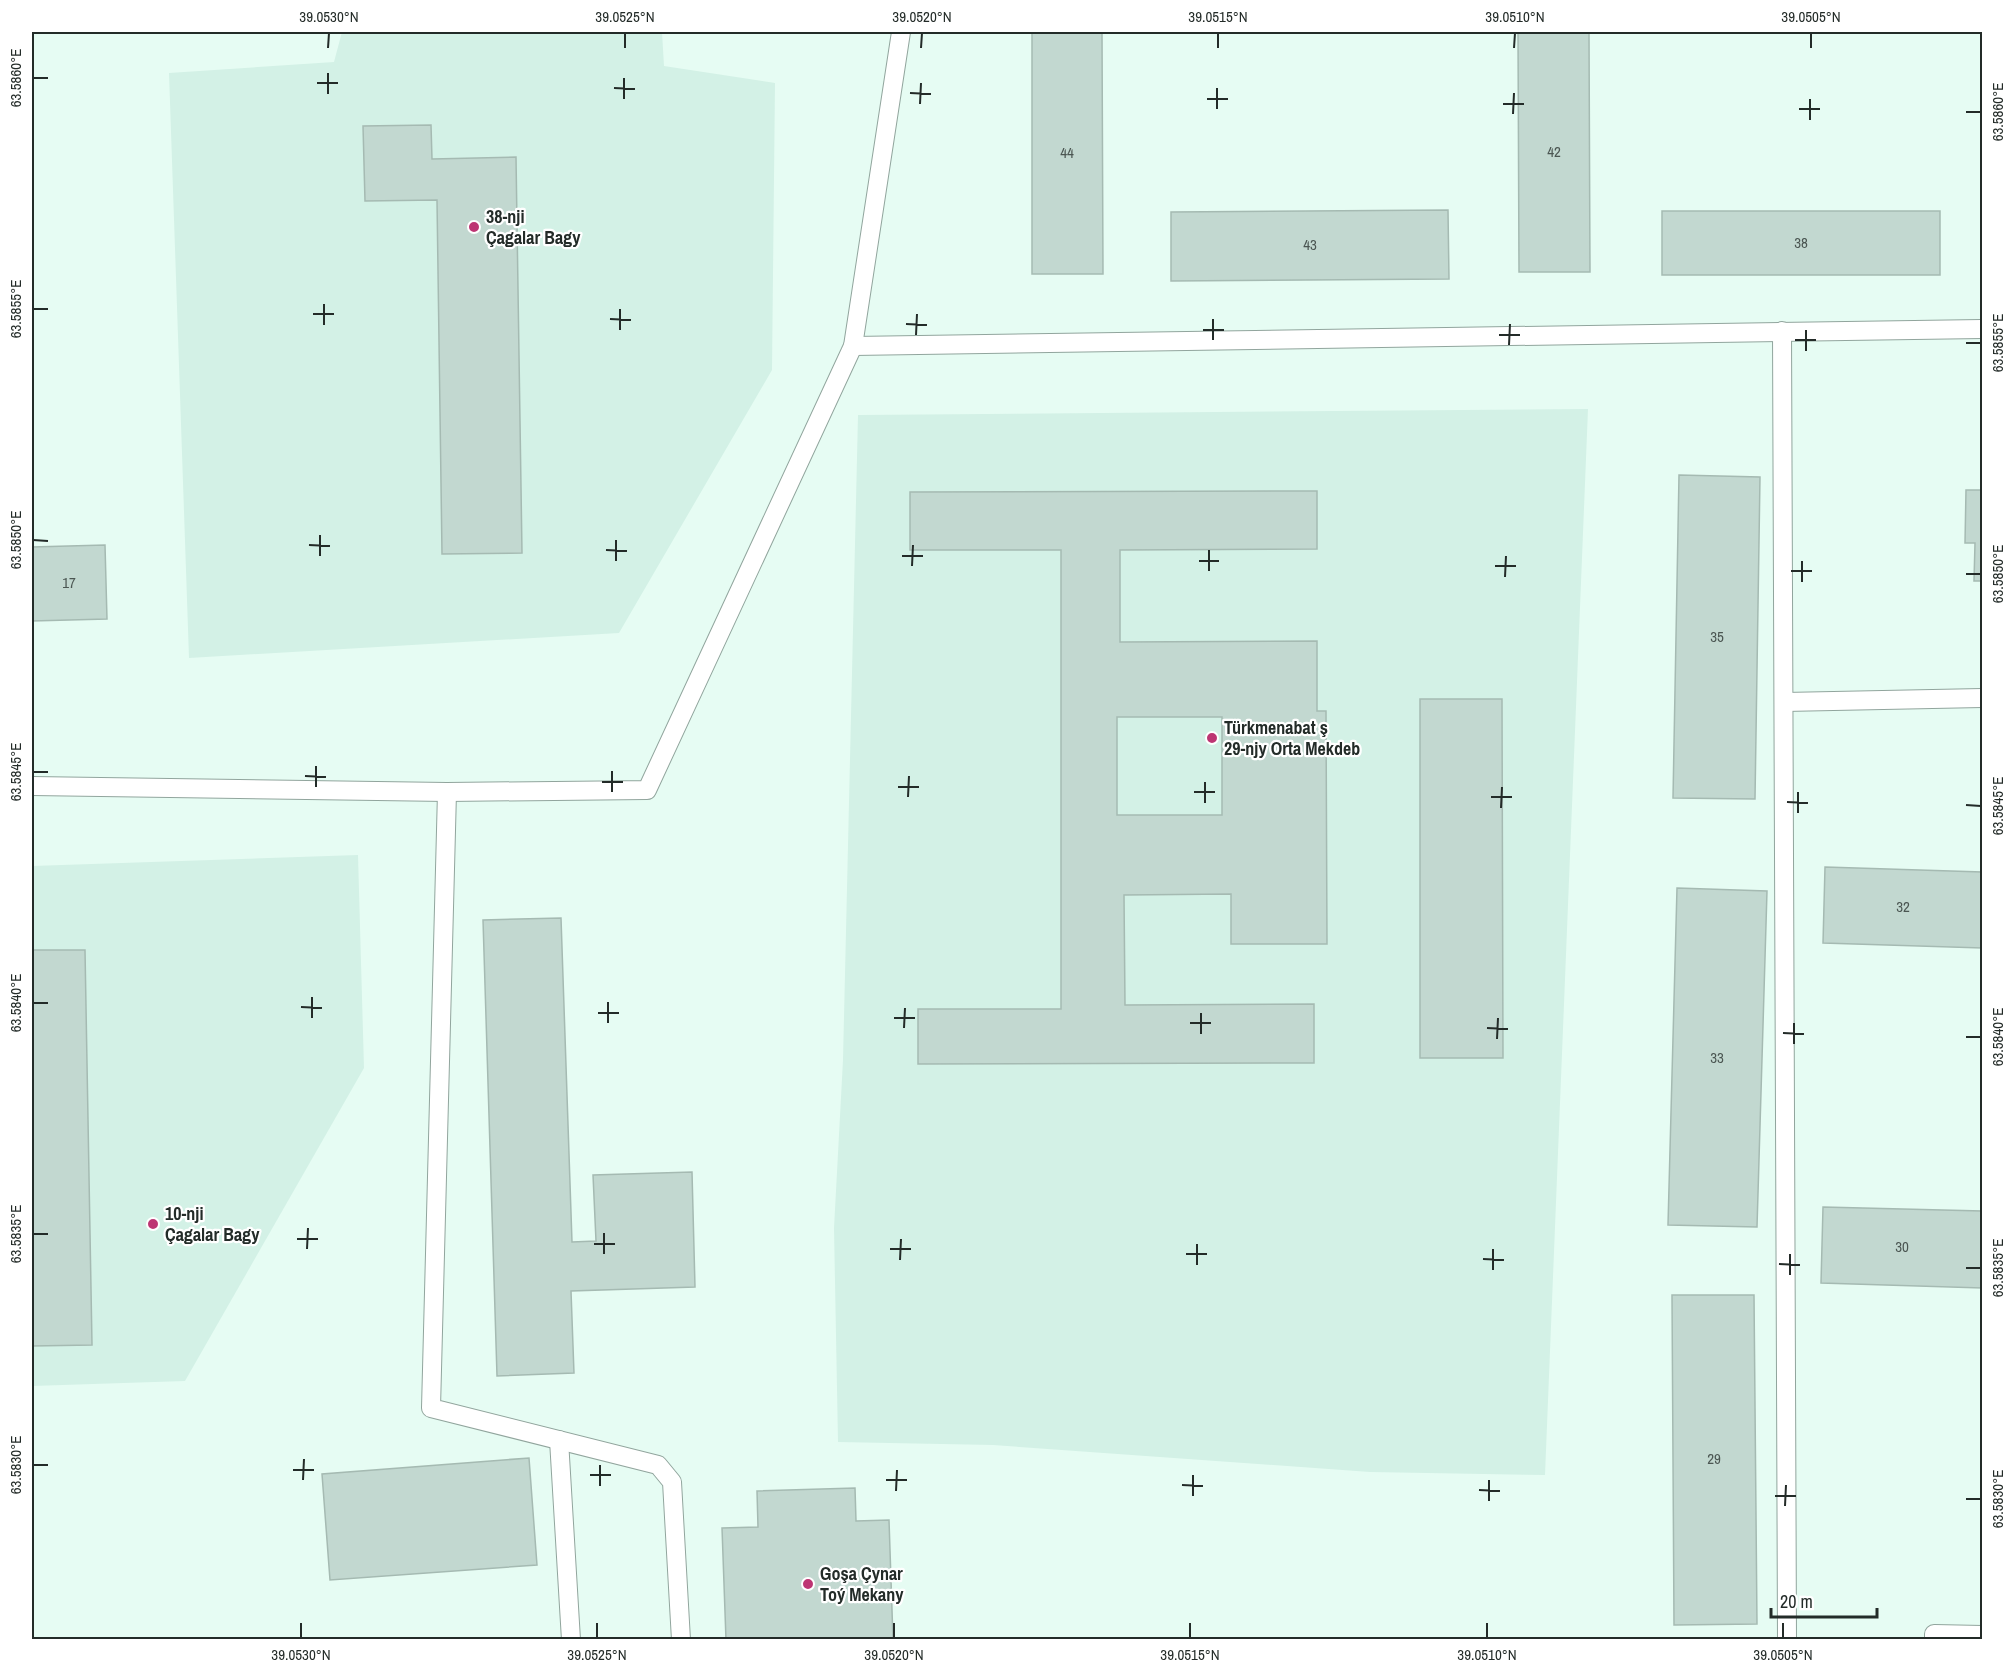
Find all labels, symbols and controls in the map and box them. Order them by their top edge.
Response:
text: 39.0530°N [299,6,359,27]
text: 39.0525°N [595,6,655,27]
text: 39.0520°N [892,6,952,27]
text: 39.0515°N [1188,6,1248,27]
text: 39.0510°N [1485,6,1545,27]
text: 39.0505°N [1781,6,1841,27]
text: 63.5860°E [5,49,26,107]
text: 63.5860°E [1987,83,2008,141]
house number: 42 [1547,141,1561,162]
house number: 44 [1060,142,1074,163]
place label: 38-nji Çagalar Bagy [486,204,581,250]
marker: 38-nji Çagalar Bagy [467,220,481,234]
house number: 38 [1794,232,1808,253]
house number: 43 [1303,234,1317,255]
text: 63.5855°E [5,280,26,338]
text: 63.5855°E [1987,314,2008,372]
text: 63.5850°E [5,511,26,569]
text: 63.5850°E [1987,545,2008,603]
house number: 17 [62,572,76,593]
house number: 35 [1710,626,1724,647]
place label: Türkmenabat ş 29-njy Orta Mekdeb [1224,715,1360,761]
marker: Türkmenabat ş 29-njy Orta Mekdeb [1205,731,1219,745]
text: 63.5845°E [5,743,26,801]
text: 63.5845°E [1987,777,2008,835]
house number: 32 [1896,896,1910,917]
text: 63.5840°E [5,974,26,1032]
text: 63.5840°E [1987,1008,2008,1066]
house number: 33 [1710,1047,1724,1068]
place label: 10-nji Çagalar Bagy [165,1201,260,1247]
text: 63.5835°E [5,1205,26,1263]
marker: 10-nji Çagalar Bagy [146,1217,160,1231]
house number: 30 [1895,1236,1909,1257]
text: 63.5835°E [1987,1239,2008,1297]
text: 63.5830°E [5,1436,26,1494]
house number: 29 [1707,1448,1721,1469]
text: 63.5830°E [1987,1470,2008,1528]
place label: Goşa Çynar Toý Mekany [820,1561,904,1607]
marker: Goşa Çynar Toý Mekany [801,1577,815,1591]
scale bar [1771,1581,1878,1619]
text: 20 m [1780,1589,1813,1614]
text: 39.0530°N [271,1644,331,1665]
text: 39.0525°N [567,1644,627,1665]
text: 39.0520°N [864,1644,924,1665]
text: 39.0515°N [1160,1644,1220,1665]
text: 39.0510°N [1457,1644,1517,1665]
text: 39.0505°N [1753,1644,1813,1665]

